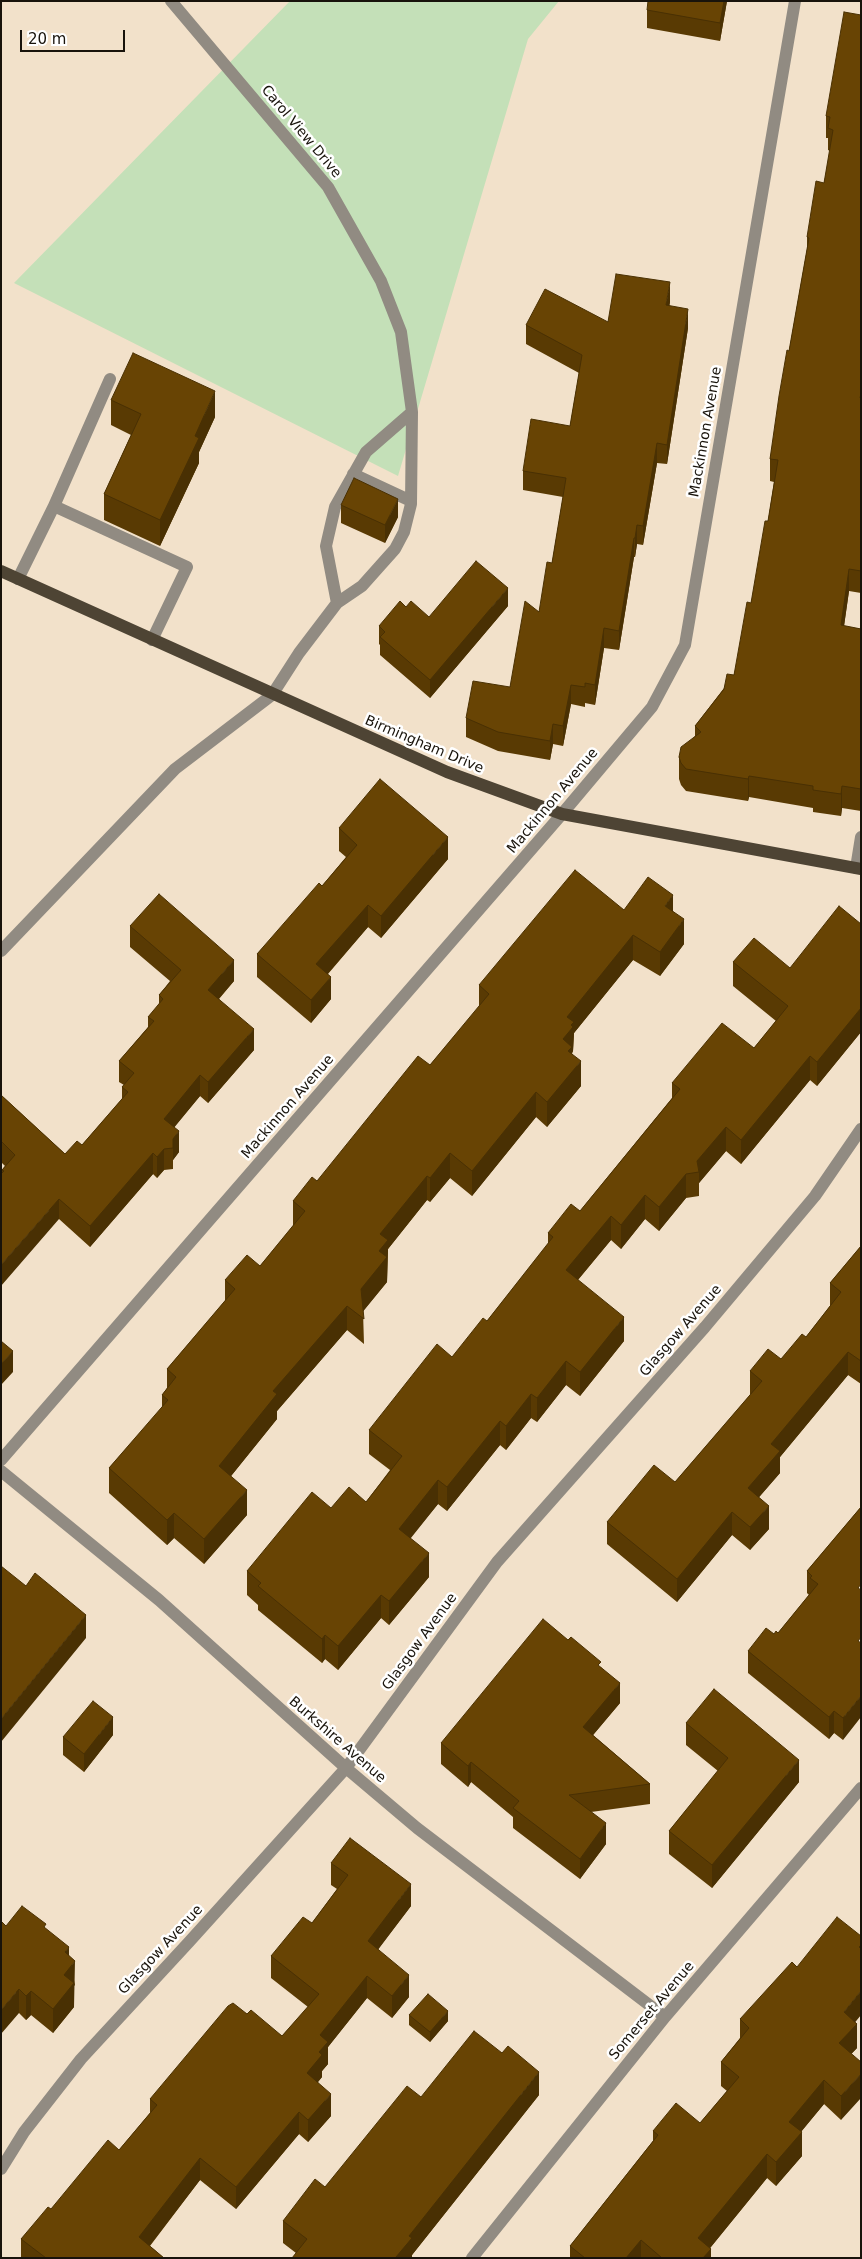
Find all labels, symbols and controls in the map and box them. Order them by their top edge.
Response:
scale bar [22,20,128,52]
text: 20 m [28,30,66,48]
street label: Carol View Drive [257,82,345,182]
street label: Mackinnon Avenue [686,366,726,498]
street label: Birmingham Drive [362,712,486,778]
street label: Mackinnon Avenue [504,745,602,857]
street label: Mackinnon Avenue [238,1052,338,1162]
street label: Glasgow Avenue [637,1282,725,1380]
street label: Glasgow Avenue [379,1590,461,1694]
street label: Burkshire Avenue [285,1693,389,1787]
street label: Glasgow Avenue [115,1902,207,1998]
street label: Somerset Avenue [606,1958,698,2064]

